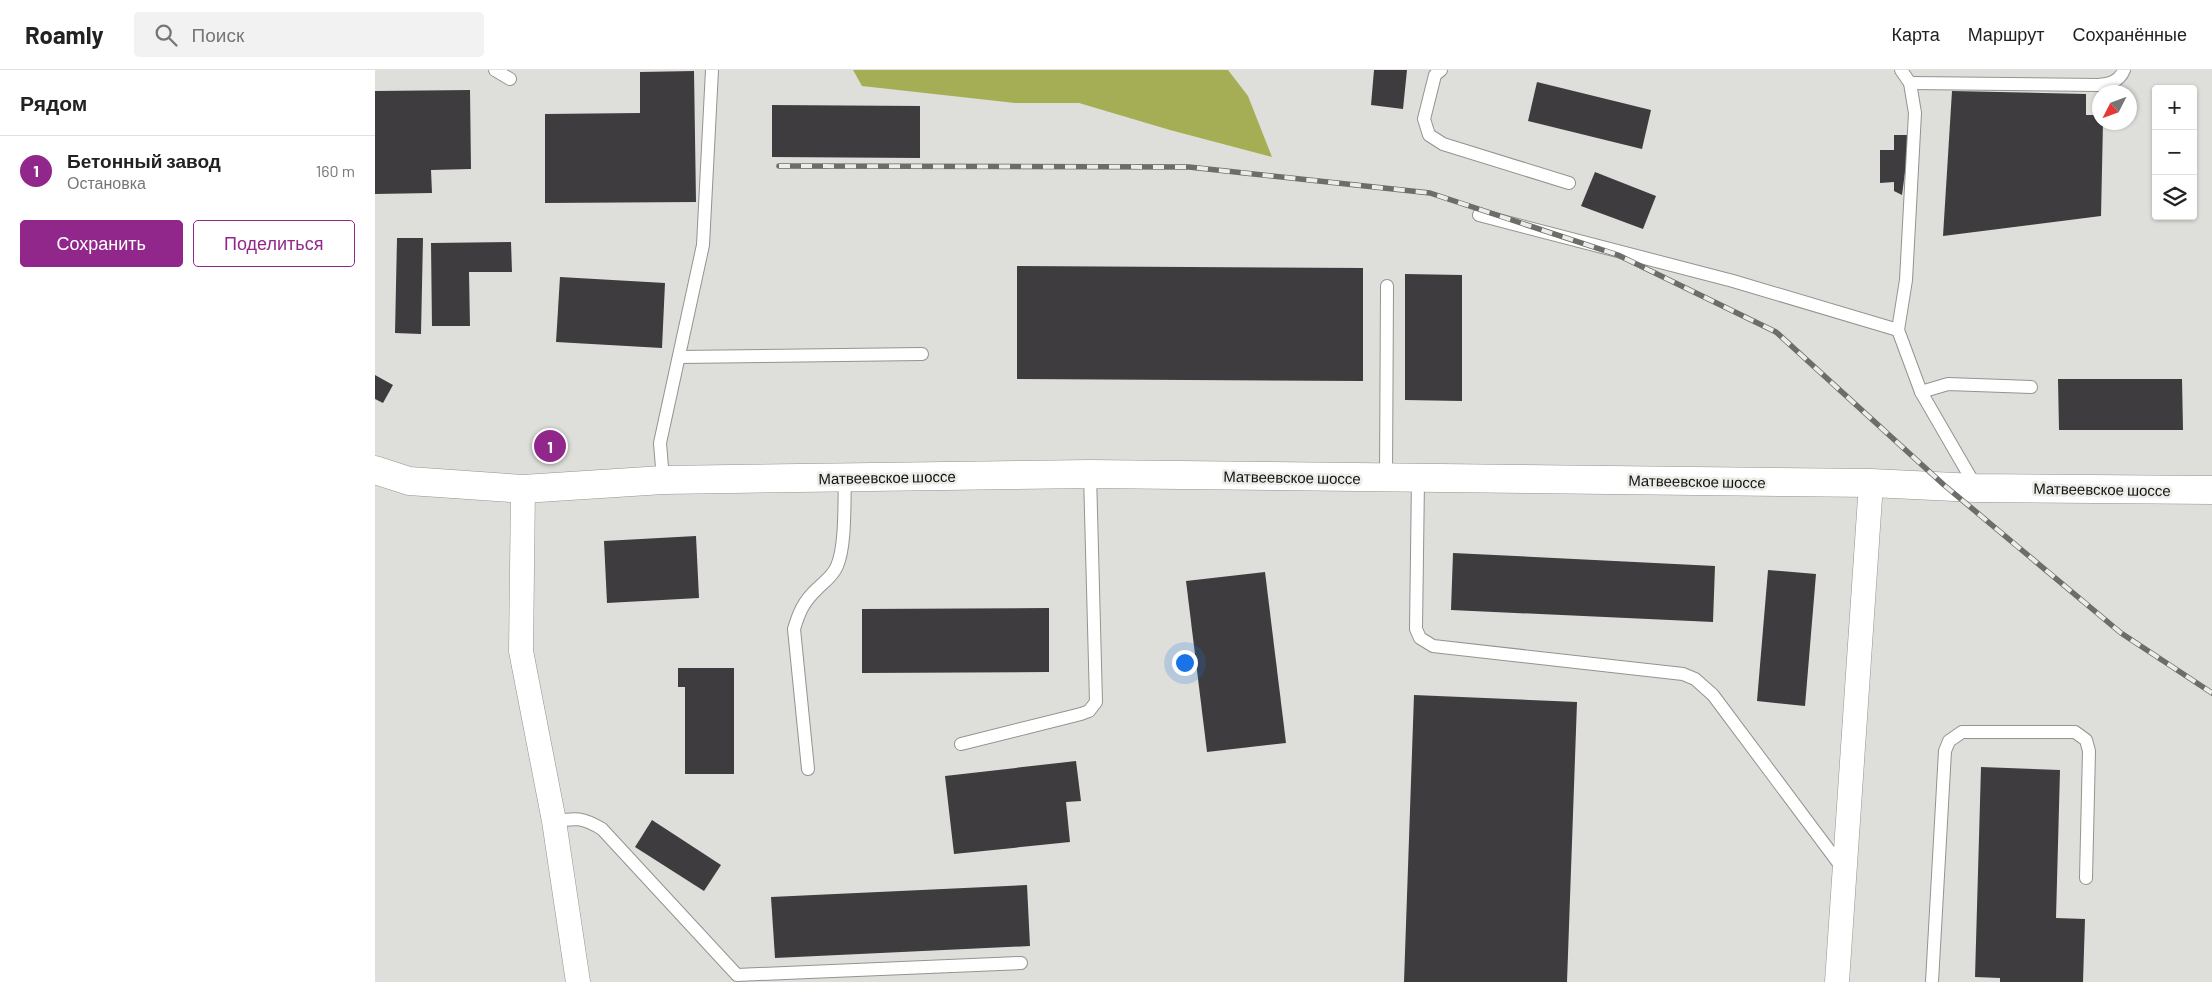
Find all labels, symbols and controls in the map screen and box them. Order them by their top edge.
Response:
search box [134,12,484,57]
text: Roamly [25,20,104,49]
icon: search [152,21,180,49]
text: Поиск [192,23,244,46]
text: Карта [1892,23,1940,45]
text: Маршрут [1968,23,2044,45]
text: Сохранённые [2072,23,2187,45]
north arrow [2092,85,2137,130]
map controls [2152,85,2197,220]
button: + [2152,85,2197,130]
text: Рядом [20,90,87,115]
button: − [2152,130,2197,175]
text: Бетонный завод [67,149,221,172]
text: 1 [33,161,39,180]
text: 160 m [316,161,355,180]
text: Остановка [67,173,146,192]
button: layers [2152,175,2197,220]
button: Сохранить [20,220,183,267]
button: Поделиться [193,220,355,267]
pin: 1 [534,427,566,465]
street label: Матвеевское шоссе [818,467,956,487]
street label: Матвеевское шоссе [1223,467,1361,487]
street label: Матвеевское шоссе [1628,471,1766,491]
street label: Матвеевское шоссе [2033,479,2171,499]
your location [1172,650,1198,676]

